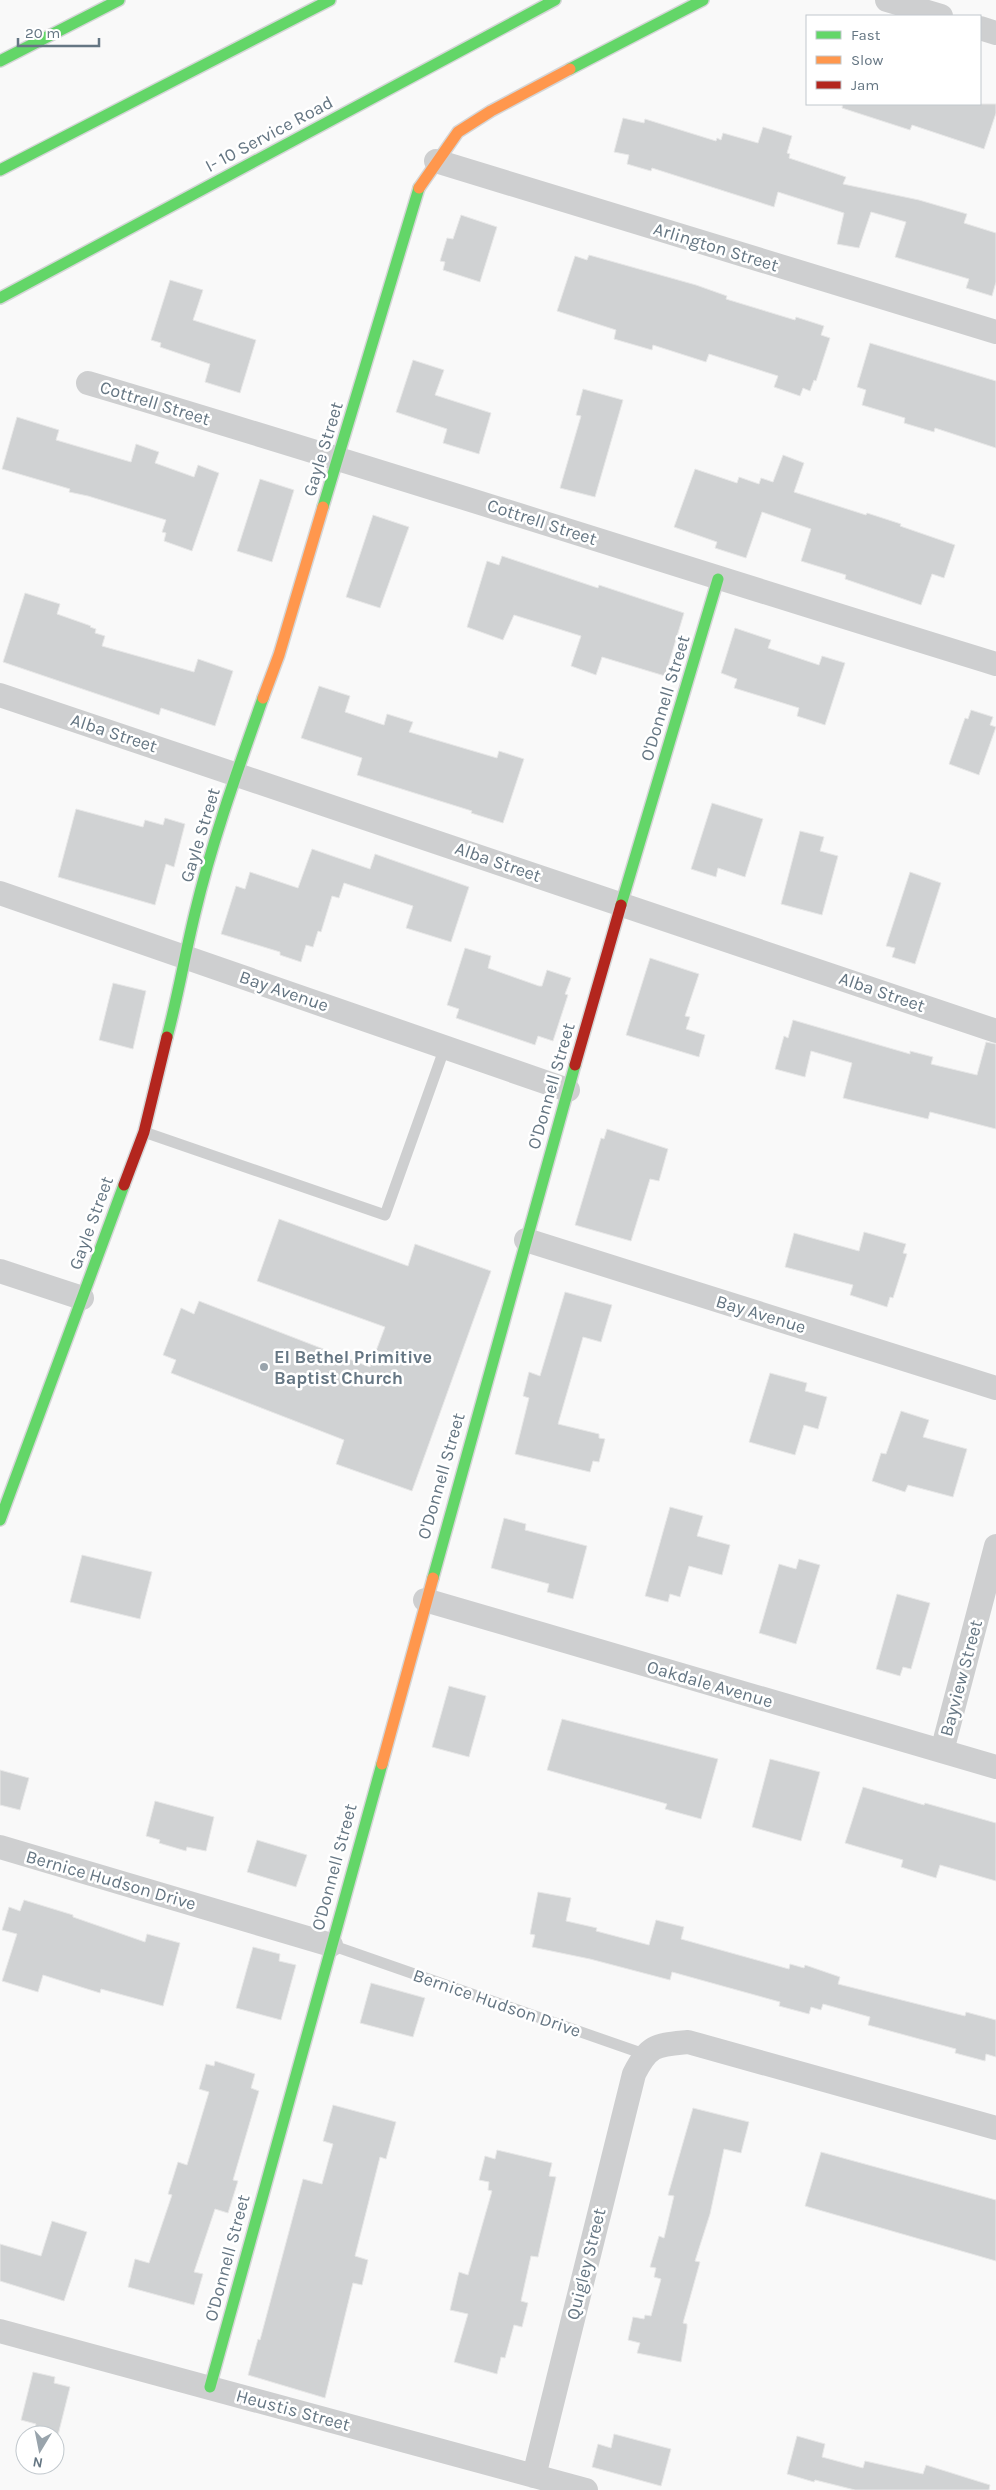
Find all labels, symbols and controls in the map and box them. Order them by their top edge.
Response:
scale bar [18,15,99,47]
legend [806,15,981,105]
text: 20 m [25,24,60,42]
text: Fast [851,26,881,44]
text: Slow [851,51,883,69]
text: Jam [851,76,879,94]
street label: I- 10 Service Road [201,91,337,177]
street label: Arlington Street [651,218,781,277]
street label: Cottrell Street [97,376,213,430]
street label: Gayle Street [298,399,348,499]
street label: Cottrell Street [484,494,600,550]
street label: O'Donnell Street [635,632,695,764]
street label: Alba Street [68,709,160,757]
street label: Gayle Street [175,785,225,885]
street label: Alba Street [452,837,544,887]
street label: Bay Avenue [236,965,332,1017]
street label: Alba Street [836,967,928,1017]
street label: O'Donnell Street [522,1020,580,1152]
street label: Gayle Street [64,1173,118,1273]
street label: Bay Avenue [713,1290,809,1338]
place label: El Bethel Primitive Baptist Church [274,1346,432,1389]
marker: El Bethel Primitive Baptist Church [258,1361,270,1373]
street label: O'Donnell Street [412,1410,470,1542]
street label: Bayview Street [935,1617,987,1739]
street label: Oakdale Avenue [644,1656,776,1712]
street label: O'Donnell Street [306,1801,362,1933]
street label: Bernice Hudson Drive [23,1845,199,1915]
street label: Bernice Hudson Drive [410,1964,584,2042]
street label: O'Donnell Street [199,2192,255,2324]
street label: Quigley Street [561,2206,611,2322]
street label: Heustis Street [234,2384,353,2436]
north arrow [15,2425,65,2475]
text: N [31,2453,44,2472]

